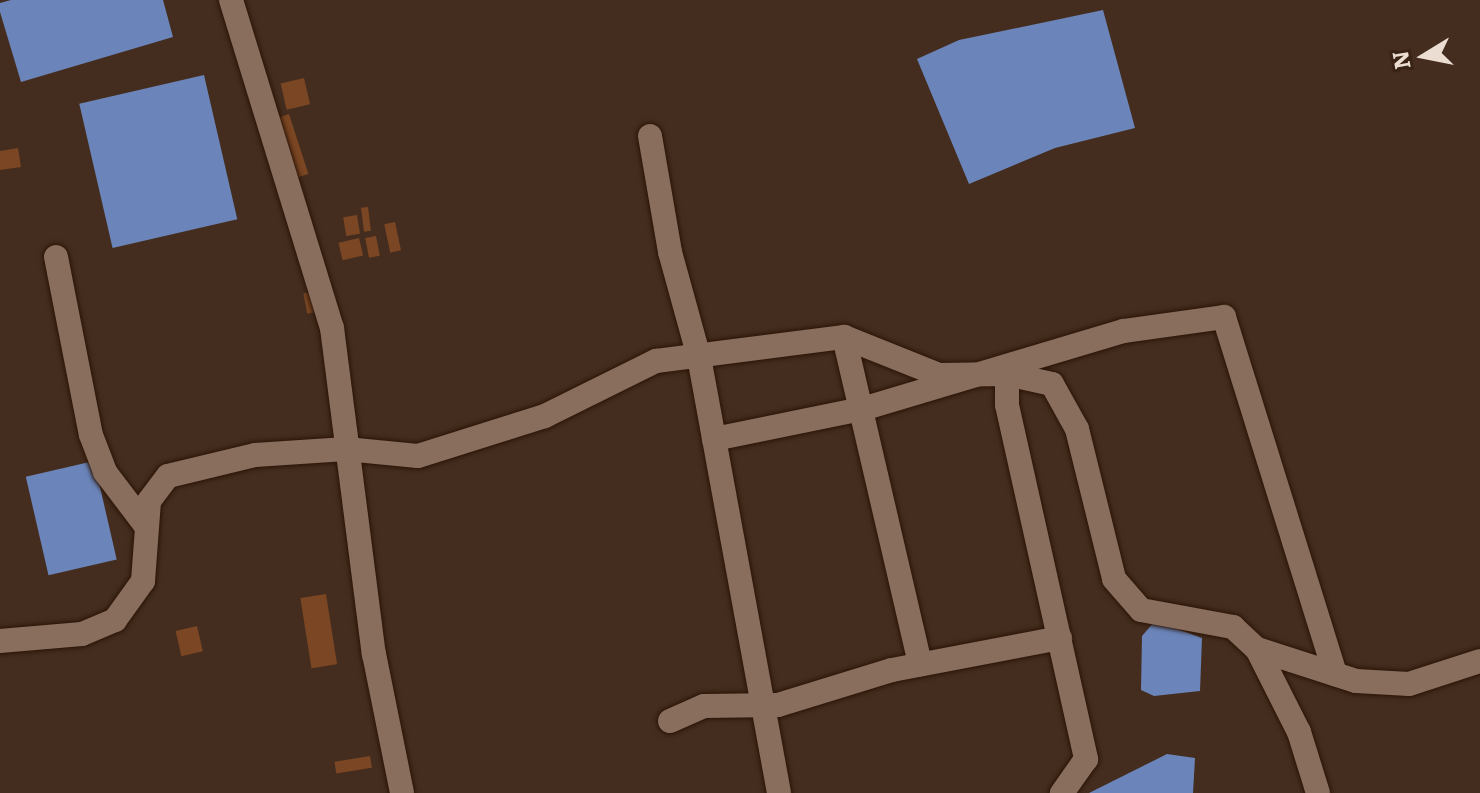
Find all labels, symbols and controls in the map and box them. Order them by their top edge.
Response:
north arrow [1384,16,1464,96]
text: N [1382,48,1418,72]

